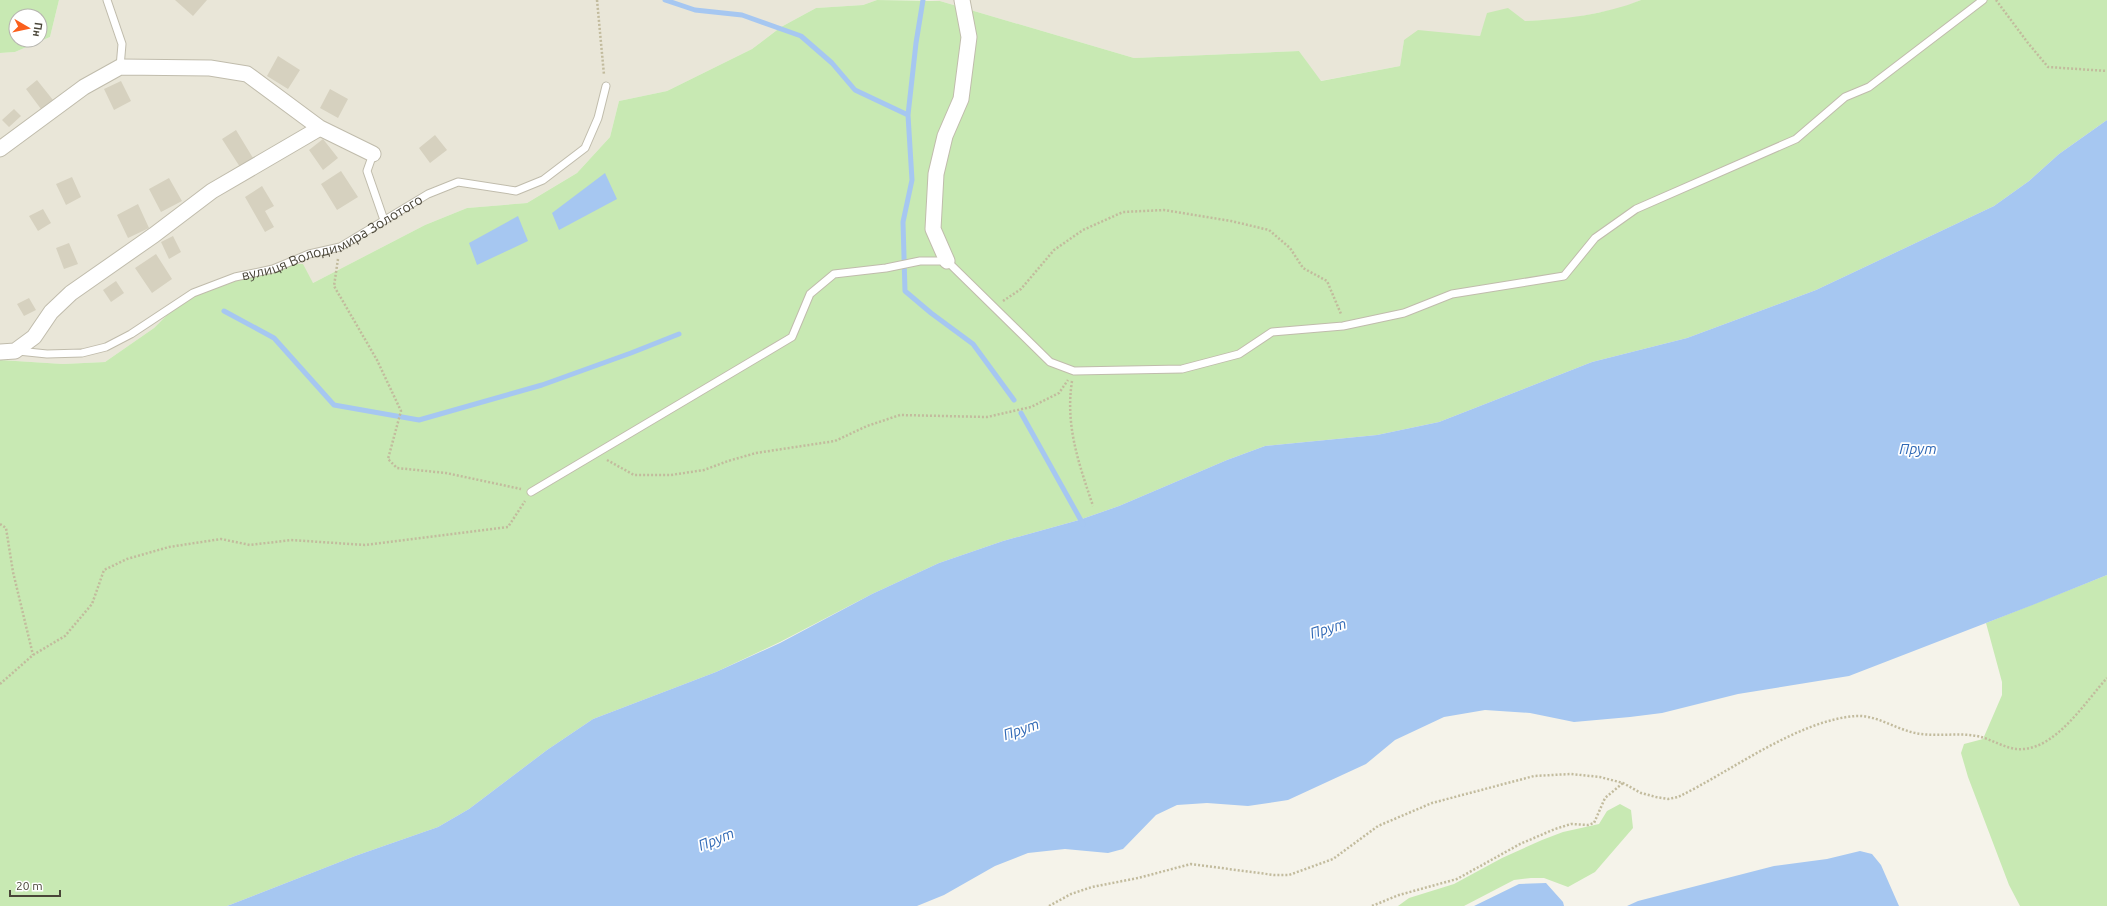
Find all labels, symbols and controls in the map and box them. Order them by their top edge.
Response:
north arrow [8,8,48,48]
text: Пн [31,22,45,38]
street label: вулиця Володимира Золотого [240,191,425,283]
water label: Прут [1899,440,1937,457]
water label: Прут [1308,614,1348,642]
water label: Прут [1001,715,1041,743]
water label: Прут [696,824,736,854]
scale bar [10,872,60,898]
text: 20 m [16,879,43,892]

